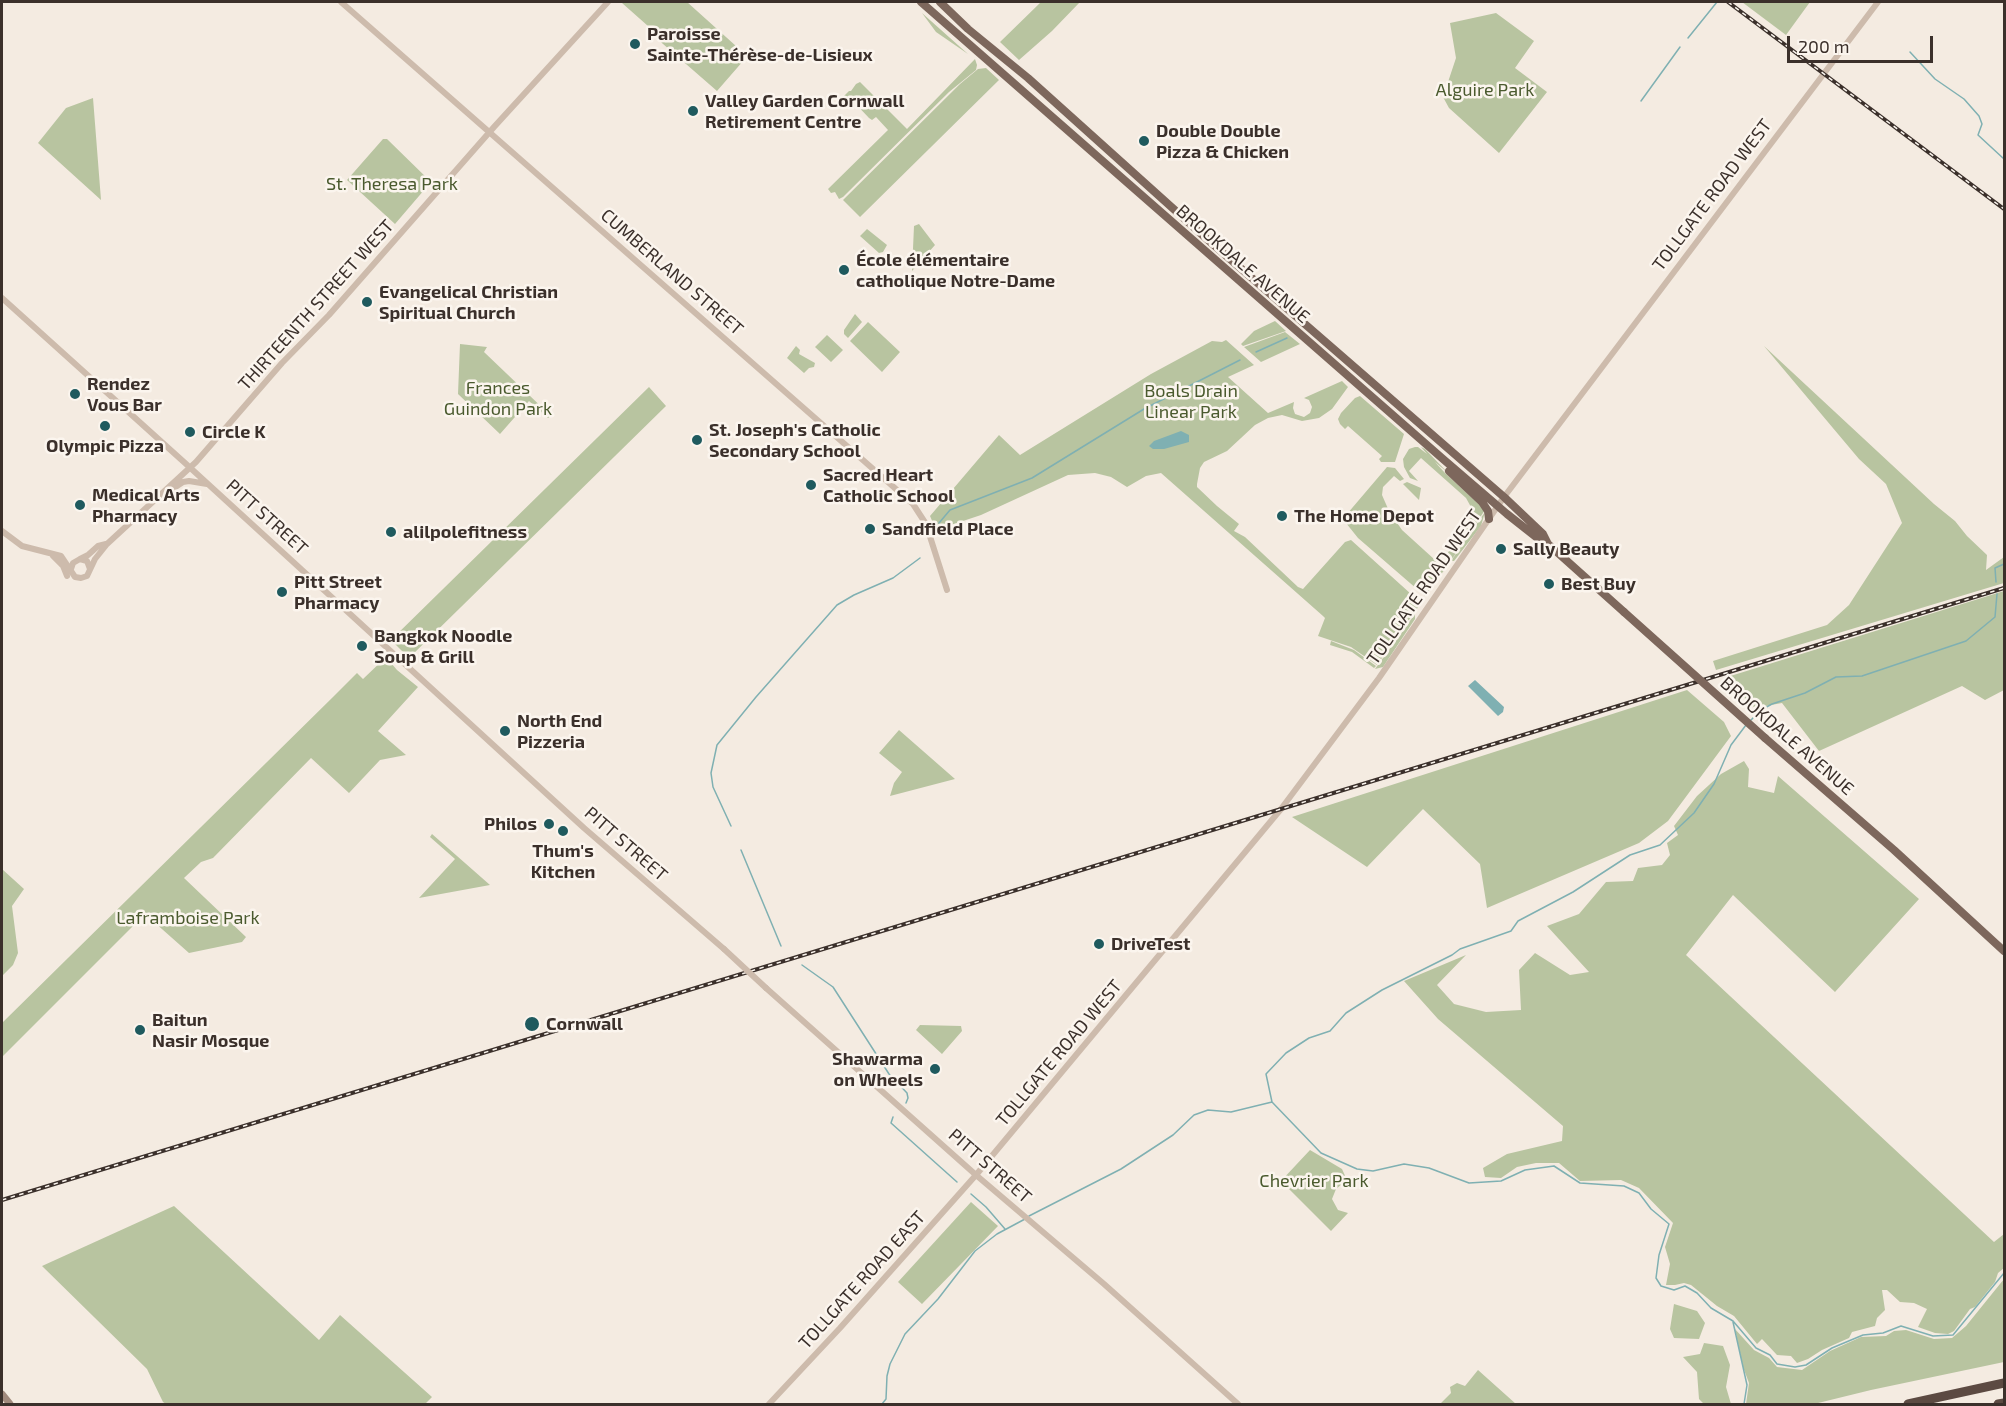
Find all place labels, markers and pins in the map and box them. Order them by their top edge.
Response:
place label: Paroisse Sainte-Thérèse-de-Lisieux [647,23,873,66]
marker: Paroisse Sainte-Thérèse-de-Lisieux [628,37,642,51]
place label: Valley Garden Cornwall Retirement Centre [705,90,904,132]
marker: Valley Garden Cornwall Retirement Centre [686,104,700,118]
place label: Double Double Pizza & Chicken [1156,120,1289,162]
marker: Double Double Pizza & Chicken [1137,134,1151,148]
place label: École élémentaire catholique Notre-Dame [856,249,1055,292]
marker: École élémentaire catholique Notre-Dame [837,263,851,277]
place label: Evangelical Christian Spiritual Church [379,281,558,324]
marker: Evangelical Christian Spiritual Church [360,295,374,309]
place label: Rendez Vous Bar [87,373,162,416]
marker: Rendez Vous Bar [68,387,82,401]
marker: Olympic Pizza [98,419,112,433]
place label: St. Joseph's Catholic Secondary School [709,419,881,462]
place label: Circle K [202,421,266,443]
marker: Circle K [183,425,197,439]
marker: St. Joseph's Catholic Secondary School [690,433,704,447]
place label: Olympic Pizza [46,435,164,457]
place label: Sacred Heart Catholic School [823,464,954,506]
marker: Sacred Heart Catholic School [804,478,818,492]
place label: Medical Arts Pharmacy [92,484,200,526]
marker: Medical Arts Pharmacy [73,498,87,512]
place label: The Home Depot [1294,505,1434,527]
marker: The Home Depot [1275,509,1289,523]
place label: Sandfield Place [882,518,1014,540]
place label: alilpolefitness [403,521,527,543]
marker: Sandfield Place [863,522,877,536]
marker: alilpolefitness [384,525,398,539]
place label: Sally Beauty [1513,538,1619,560]
marker: Sally Beauty [1494,542,1508,556]
place label: Pitt Street Pharmacy [294,571,382,614]
place label: Best Buy [1561,573,1636,595]
marker: Best Buy [1542,577,1556,591]
marker: Pitt Street Pharmacy [275,585,289,599]
place label: Bangkok Noodle Soup & Grill [374,625,512,668]
marker: Bangkok Noodle Soup & Grill [355,639,369,653]
place label: North End Pizzeria [517,710,602,752]
marker: North End Pizzeria [498,724,512,738]
place label: Philos [484,813,537,835]
marker: Philos [542,817,556,831]
marker: Thum's Kitchen [556,824,570,838]
place label: Thum's Kitchen [531,840,595,882]
place label: DriveTest [1111,933,1190,955]
marker: DriveTest [1092,937,1106,951]
place label: Baitun Nasir Mosque [152,1009,270,1052]
place label: Cornwall [546,1013,623,1035]
marker: Cornwall [523,1015,541,1033]
marker: Baitun Nasir Mosque [133,1023,147,1037]
place label: Shawarma on Wheels [832,1048,923,1090]
marker: Shawarma on Wheels [928,1062,942,1076]

